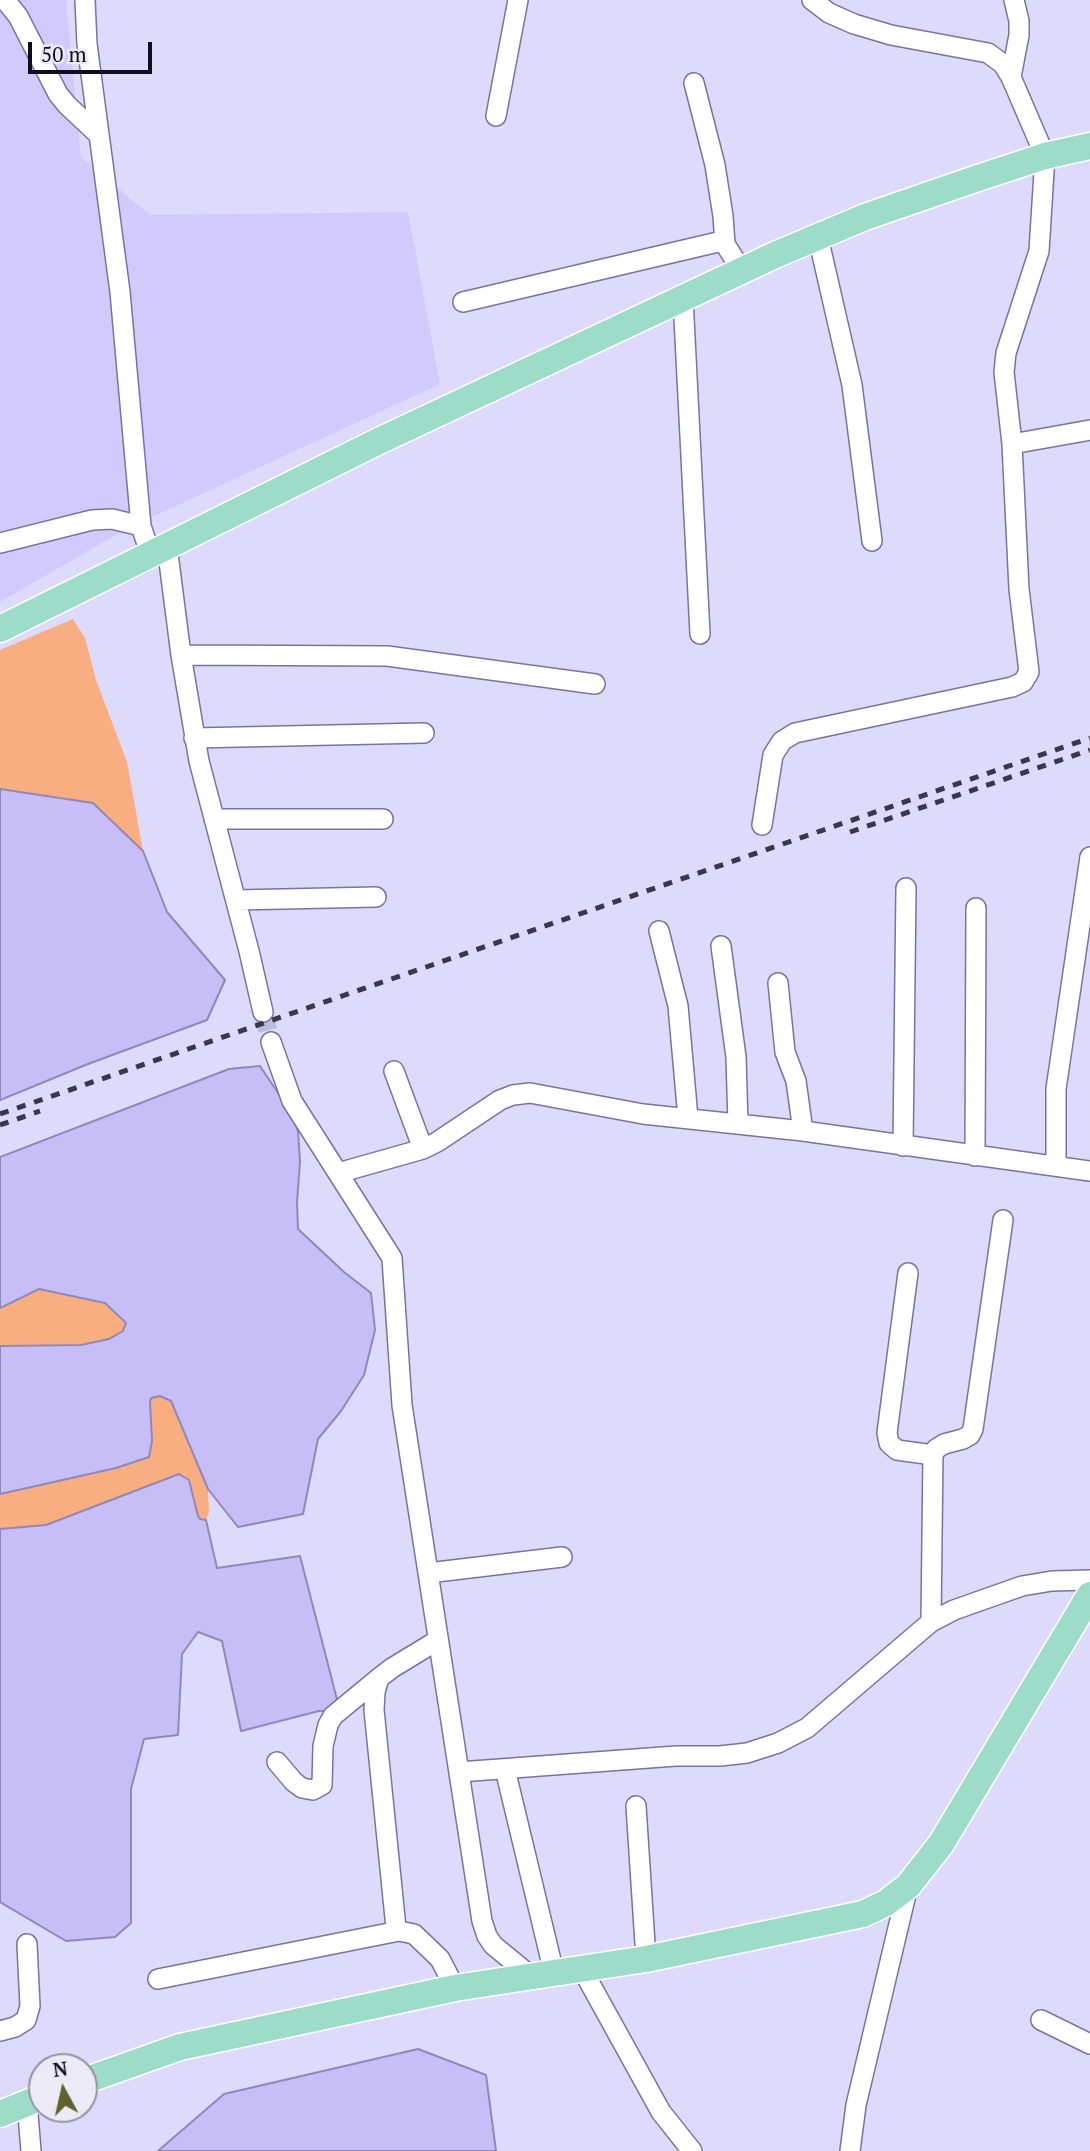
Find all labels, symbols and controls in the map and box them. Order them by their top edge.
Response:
scale bar [32,28,156,72]
text: 50 m [41,40,87,68]
north arrow [28,2053,98,2123]
text: N [51,2055,69,2082]

